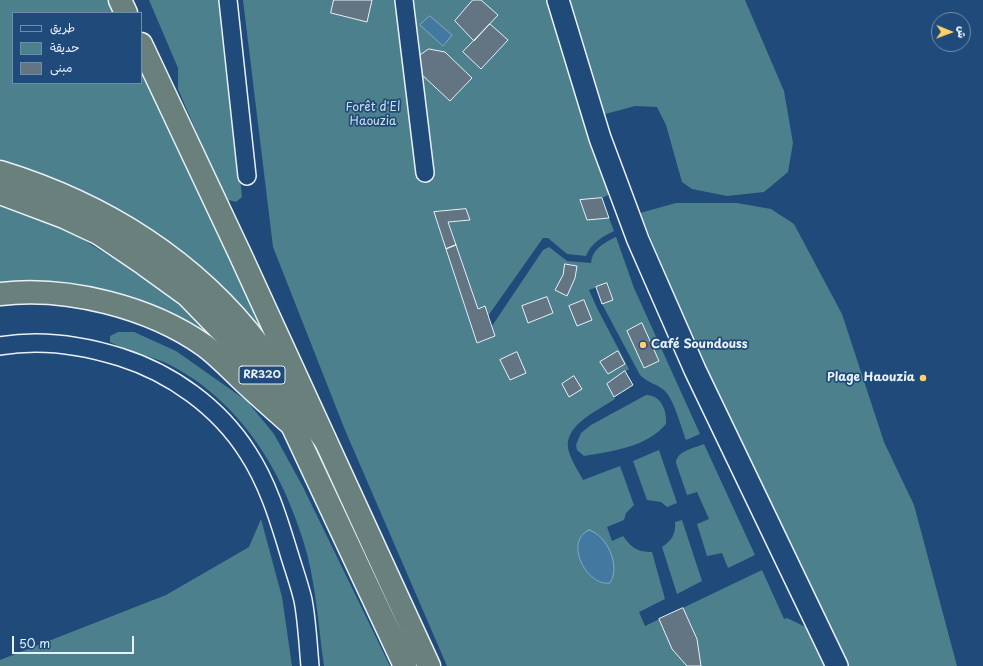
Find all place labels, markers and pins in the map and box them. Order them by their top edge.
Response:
place label: Café Soundouss [651,338,748,352]
marker: Café Soundouss [638,340,648,350]
place label: Plage Haouzia [827,371,915,385]
marker: Plage Haouzia [918,373,928,383]

